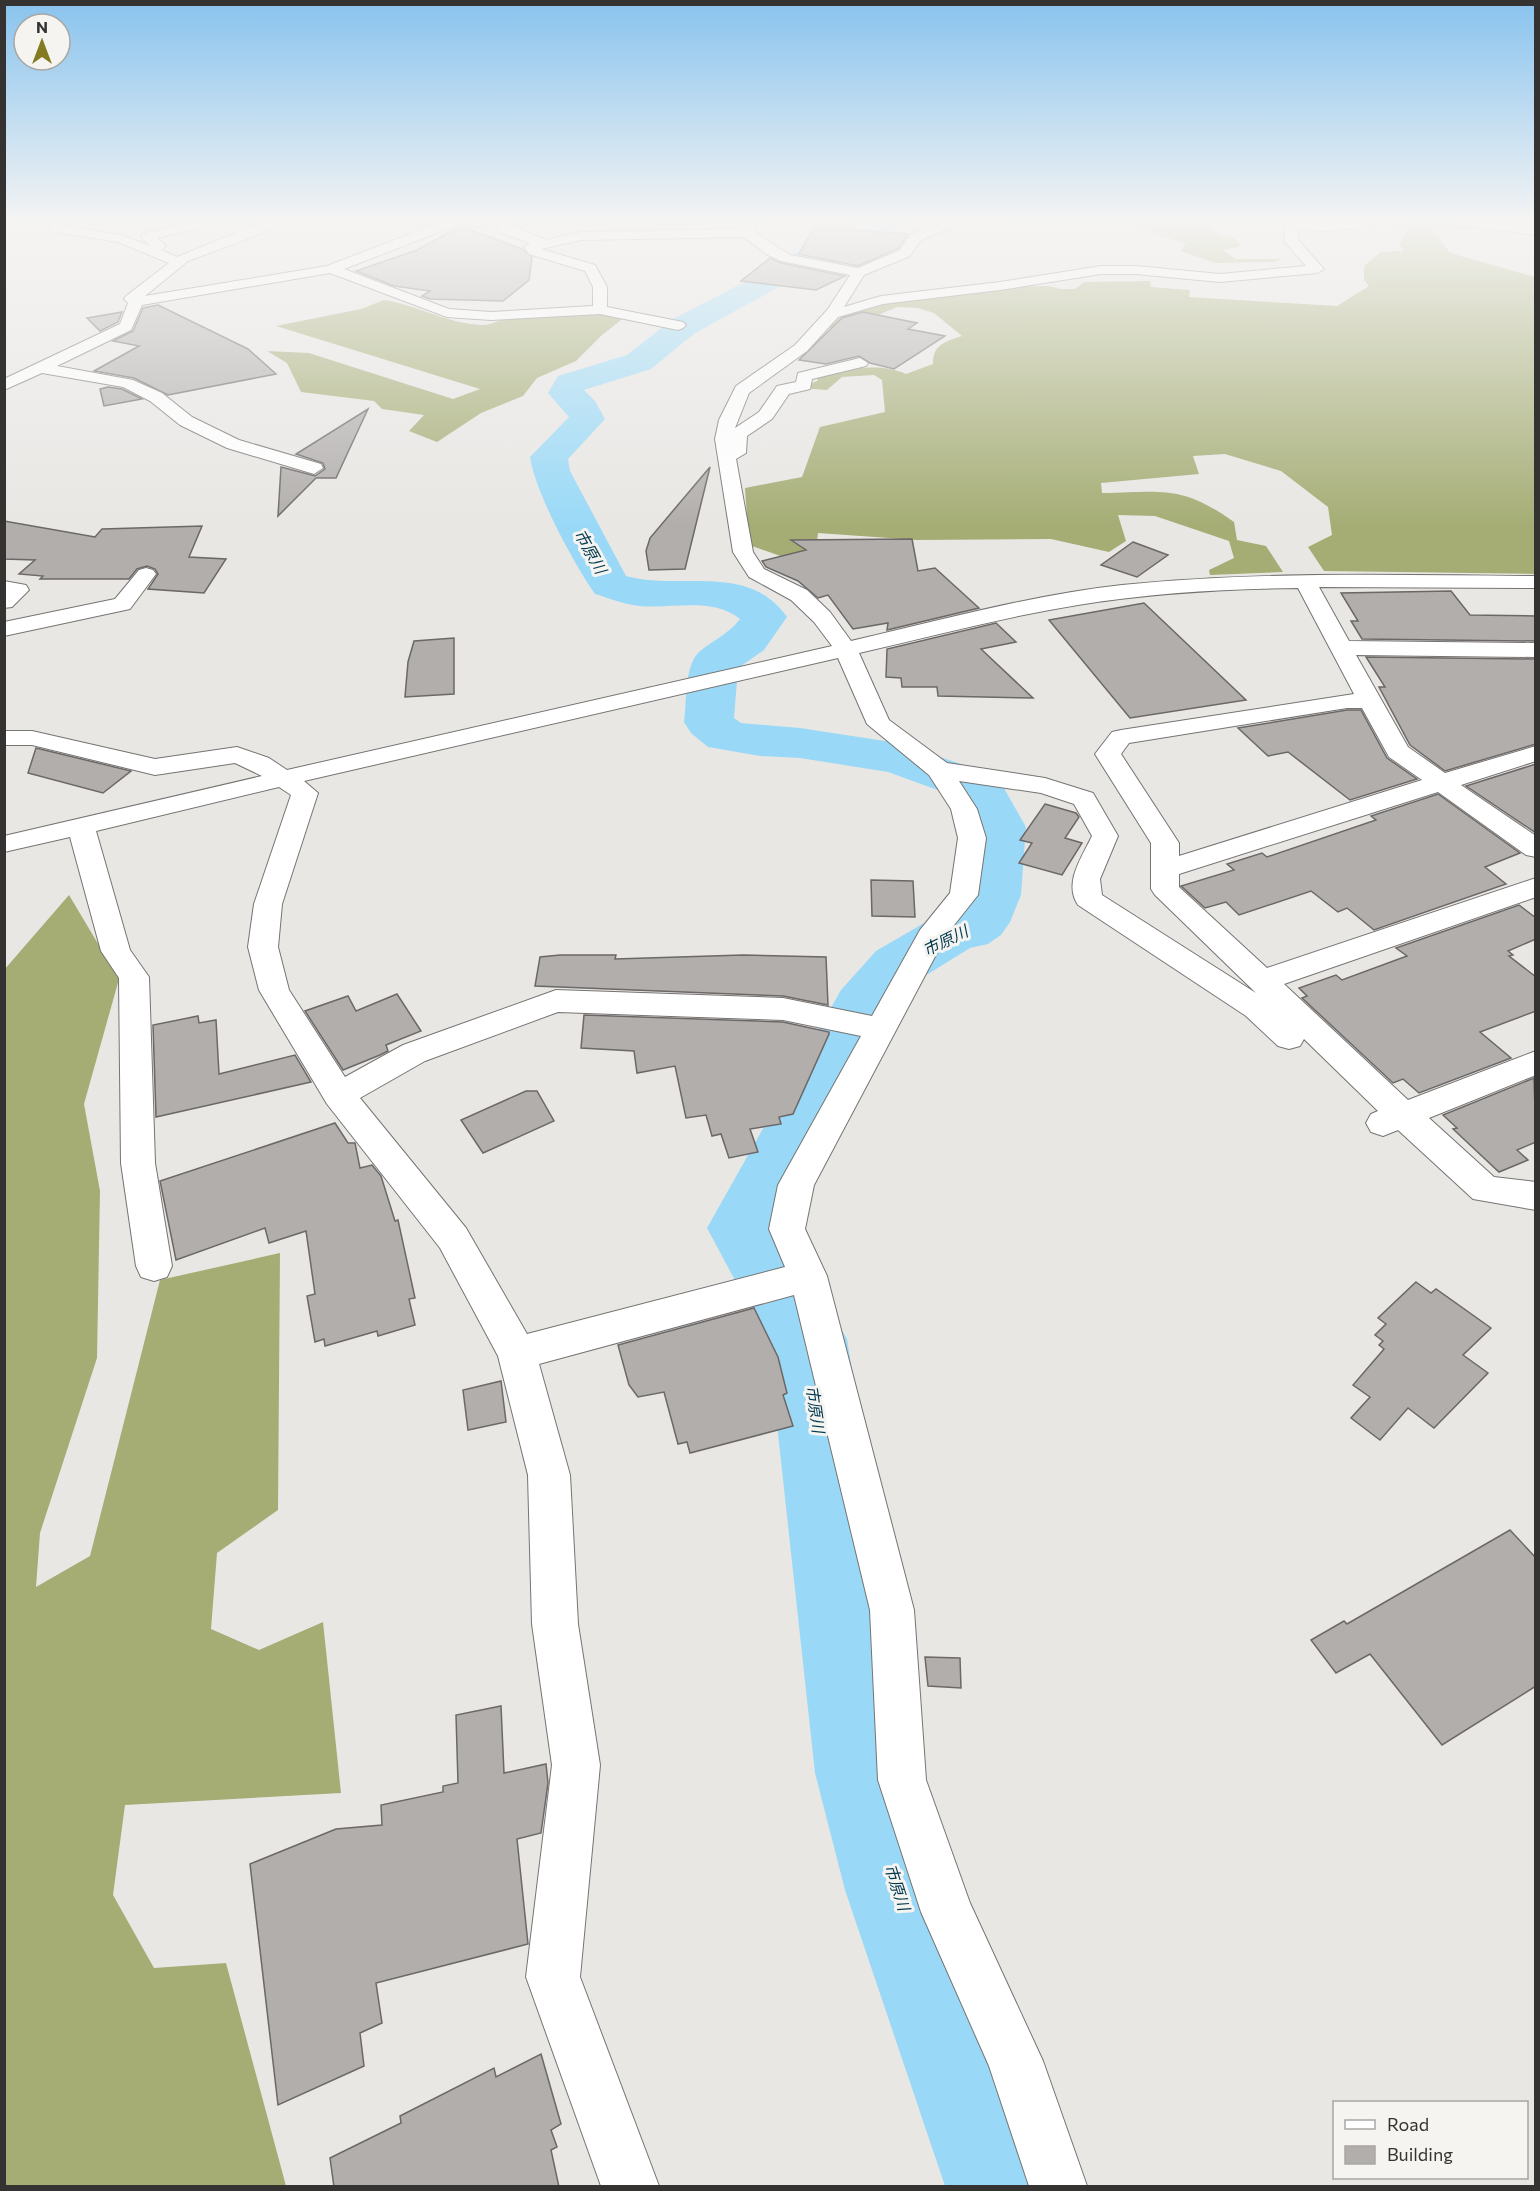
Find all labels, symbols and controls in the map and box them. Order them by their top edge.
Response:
north arrow [12,12,72,72]
text: N [36,17,48,36]
water label: 市原川 [571,525,612,578]
water label: 市原川 [919,920,973,959]
water label: 市原川 [803,1384,829,1436]
water label: 市原川 [882,1861,915,1915]
legend [1333,2101,1528,2179]
text: Road [1387,2113,1429,2135]
text: Building [1387,2143,1453,2165]

